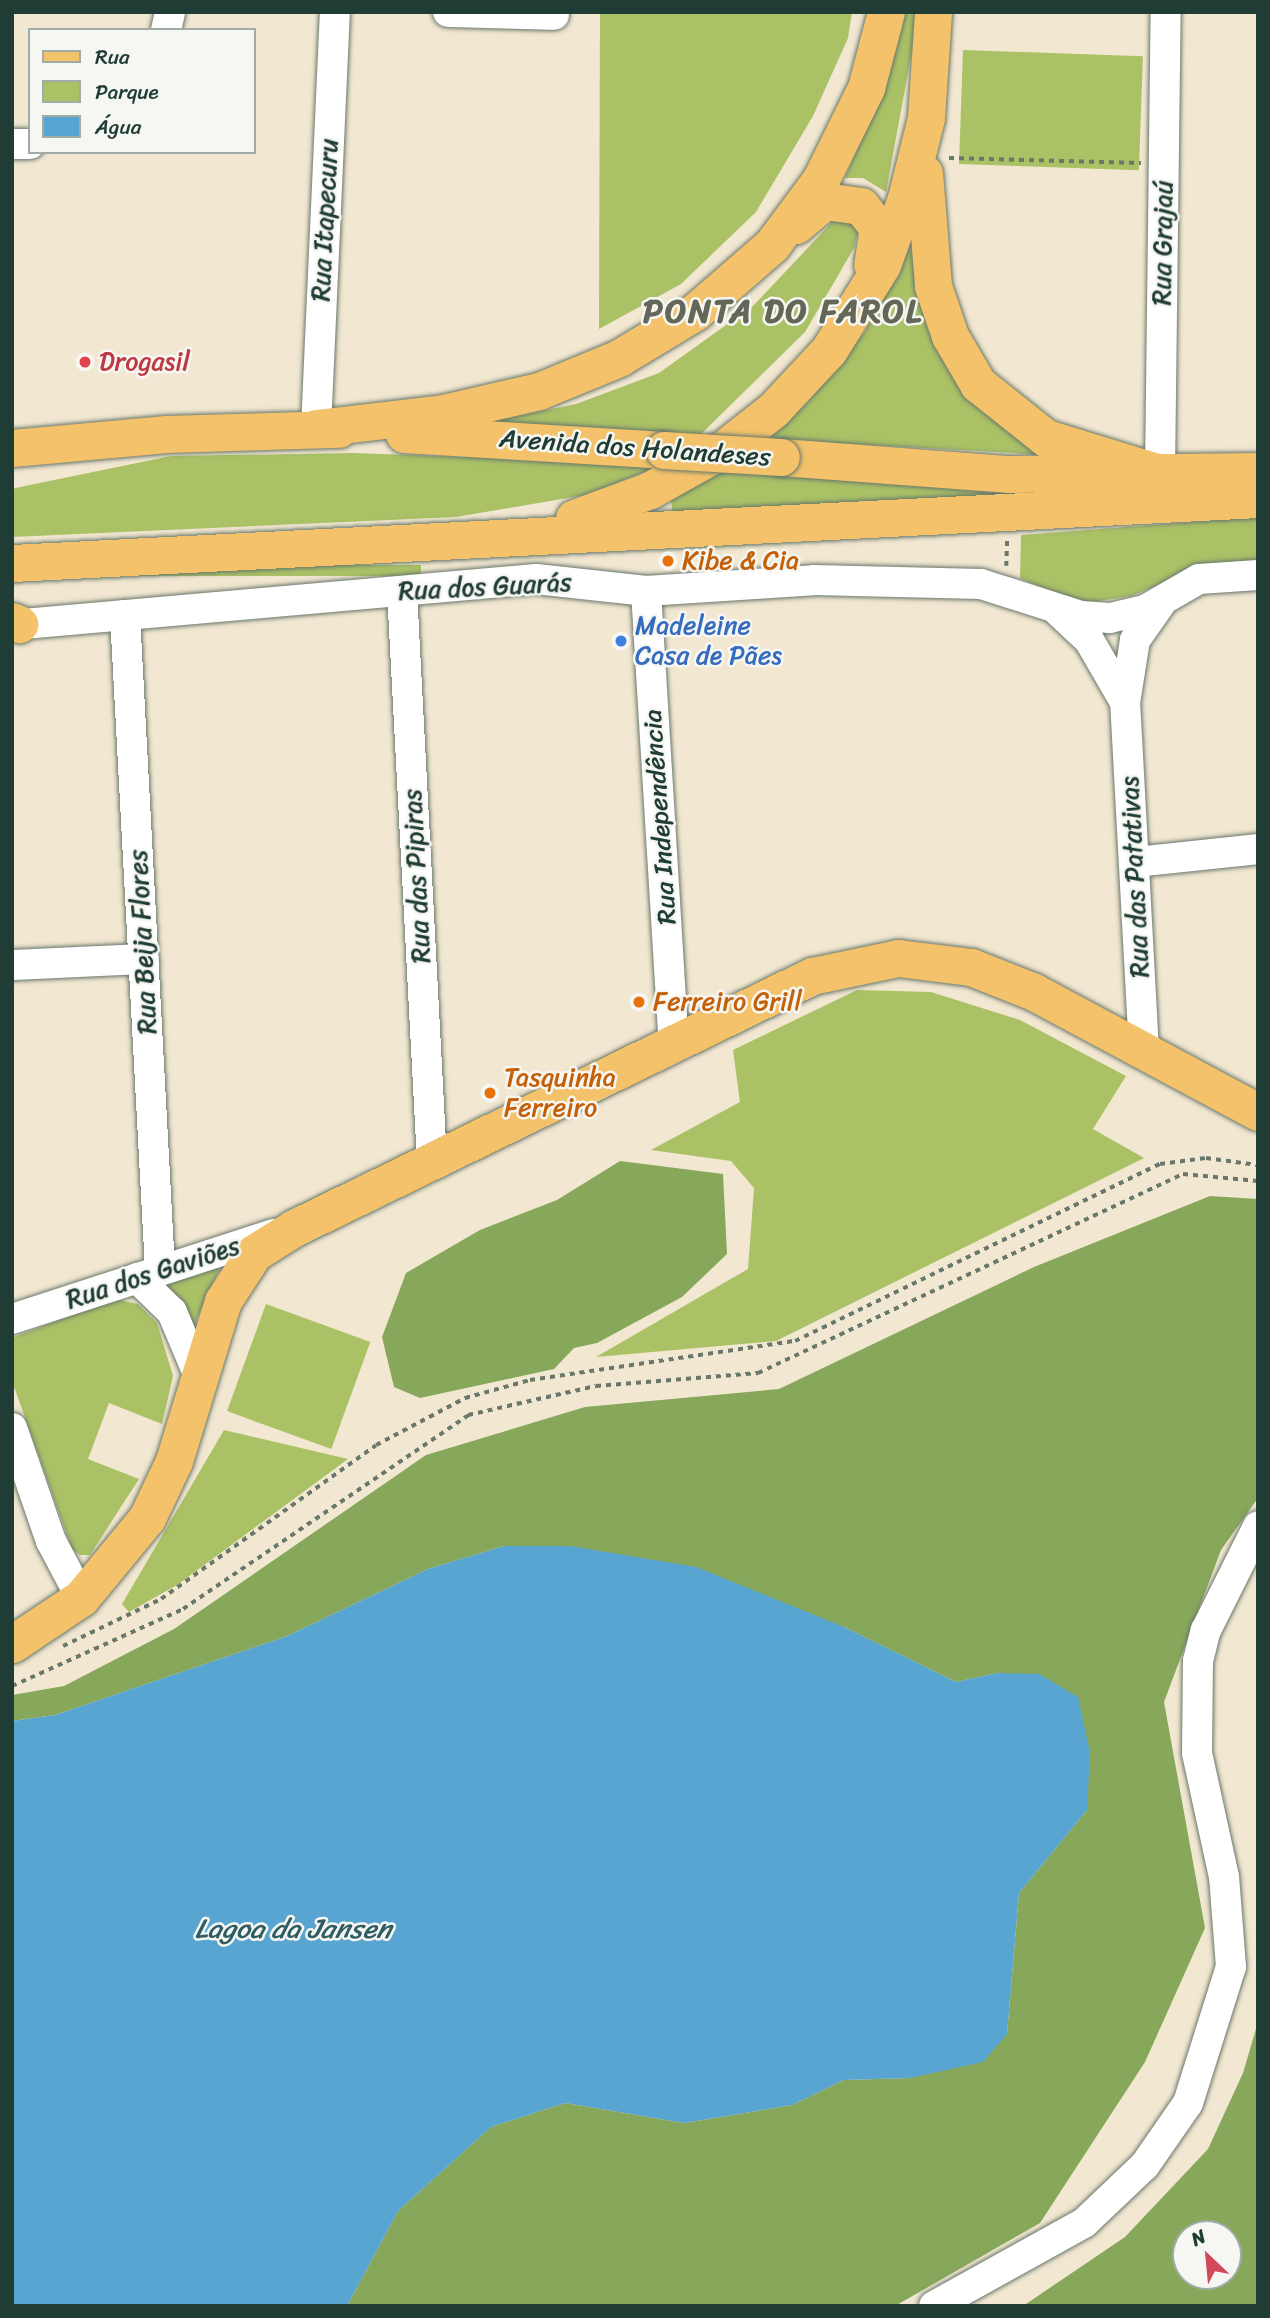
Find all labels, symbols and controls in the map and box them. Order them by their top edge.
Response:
legend [28,28,256,154]
text: Rua [95,38,130,76]
text: Parque [95,73,159,111]
text: Água [95,108,141,146]
street label: Rua Itapecuru [305,138,345,302]
street label: Rua Grajaú [1146,180,1180,306]
district label: PONTA DO FAROL [646,292,920,332]
place label: Drogasil [99,346,190,378]
marker: Drogasil [77,354,93,370]
street label: Avenida dos Holandeses [498,423,772,473]
place label: Kibe & Cia [682,545,799,577]
marker: Kibe & Cia [660,553,676,569]
street label: Rua dos Guarás [397,567,573,607]
place label: Madeleine Casa de Pães [635,610,784,672]
marker: Madeleine Casa de Pães [613,633,629,649]
street label: Rua Independência [637,708,683,926]
street label: Rua das Patativas [1114,774,1156,980]
street label: Rua das Pipiras [397,789,437,963]
street label: Rua Beija Flores [123,849,163,1035]
place label: Ferreiro Grill [653,986,802,1018]
marker: Ferreiro Grill [631,994,647,1010]
place label: Tasquinha Ferreiro [504,1062,616,1124]
marker: Tasquinha Ferreiro [482,1085,498,1101]
street label: Rua dos Gaviões [62,1230,244,1316]
water label: Lagoa da Jansen [194,1912,392,1946]
north arrow [1172,2220,1242,2290]
text: N [1185,2220,1212,2255]

